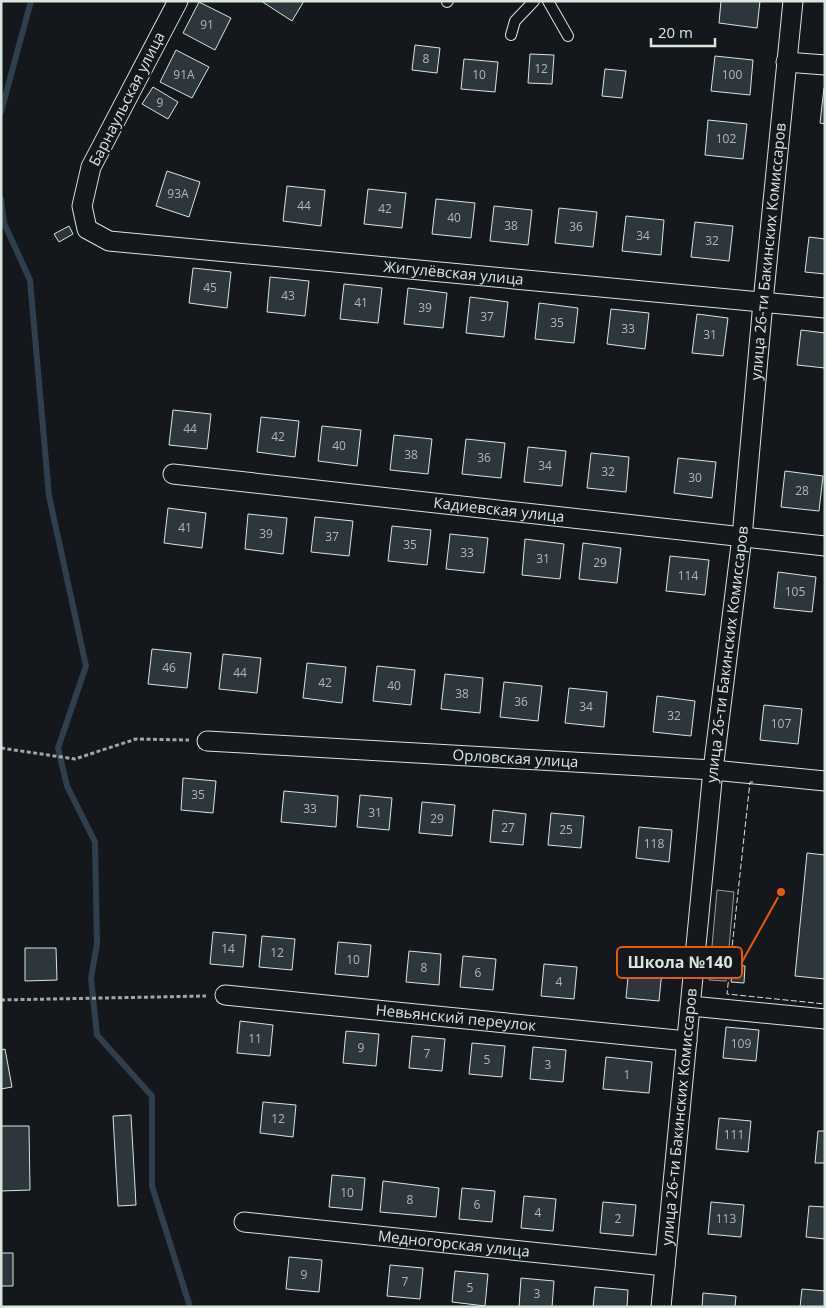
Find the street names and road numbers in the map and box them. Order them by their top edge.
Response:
street label: Барнаульская улица [84,28,169,169]
street label: улица 26-ти Бакинских Комиссаров [745,122,790,381]
street label: Жигулёвская улица [383,256,525,289]
street label: Кадиевская улица [433,492,566,526]
street label: улица 26-ти Бакинских Комиссаров [701,525,752,784]
street label: Орловская улица [452,744,579,771]
street label: улица 26-ти Бакинских Комиссаров [656,987,701,1246]
street label: Невьянский переулок [375,999,537,1035]
street label: Медногорская улица [377,1225,531,1261]

